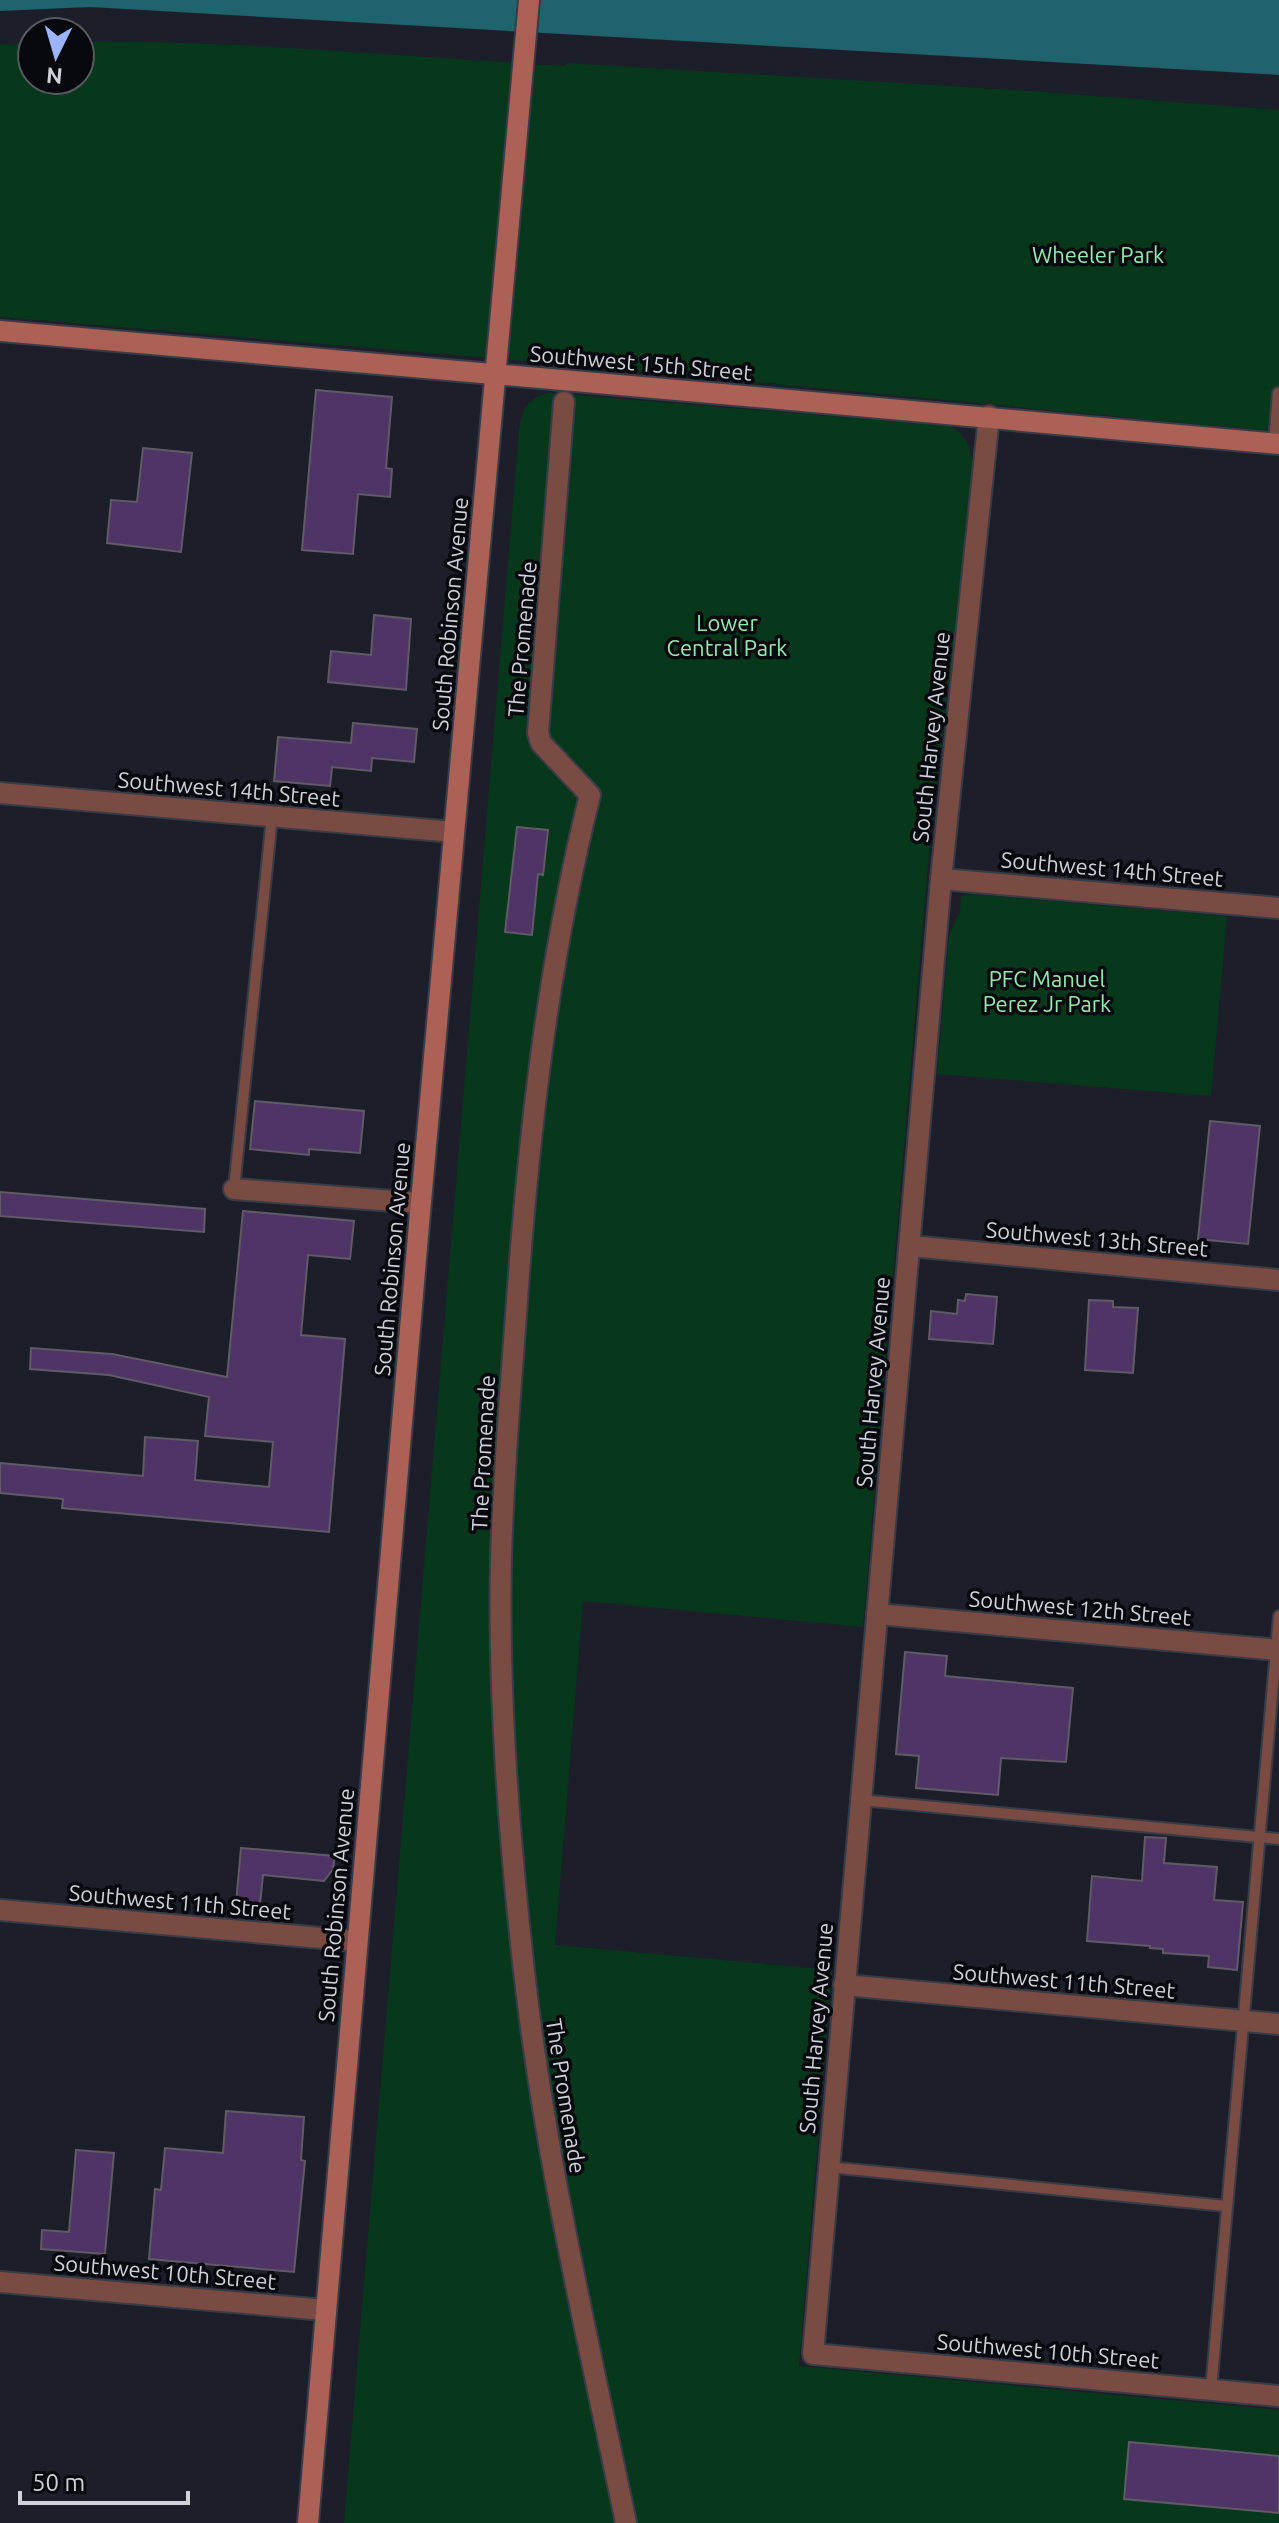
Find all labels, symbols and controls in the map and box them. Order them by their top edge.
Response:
north arrow [16,16,96,96]
text: N [45,63,63,90]
park label: Wheeler Park [1032,242,1164,267]
street label: Southwest 15th Street [529,340,754,385]
street label: South Robinson Avenue [427,496,472,732]
street label: The Promenade [502,560,541,718]
park label: Lower Central Park [667,610,787,660]
street label: South Harvey Avenue [907,631,954,843]
street label: Southwest 14th Street [117,766,342,811]
street label: Southwest 14th Street [1000,846,1225,891]
park label: PFC Manuel Perez Jr Park [983,966,1111,1016]
street label: South Robinson Avenue [369,1141,414,1377]
street label: Southwest 13th Street [985,1216,1210,1261]
street label: South Harvey Avenue [851,1276,894,1488]
street label: The Promenade [466,1374,499,1532]
street label: Southwest 12th Street [968,1585,1193,1630]
street label: South Robinson Avenue [313,1787,358,2023]
street label: Southwest 11th Street [68,1879,293,1924]
street label: South Harvey Avenue [794,1922,837,2134]
street label: Southwest 11th Street [952,1958,1177,2003]
street label: The Promenade [542,2017,591,2175]
street label: Southwest 10th Street [53,2249,278,2294]
street label: Southwest 10th Street [936,2328,1161,2373]
scale bar [20,2455,188,2505]
text: 50 m [32,2469,85,2496]

